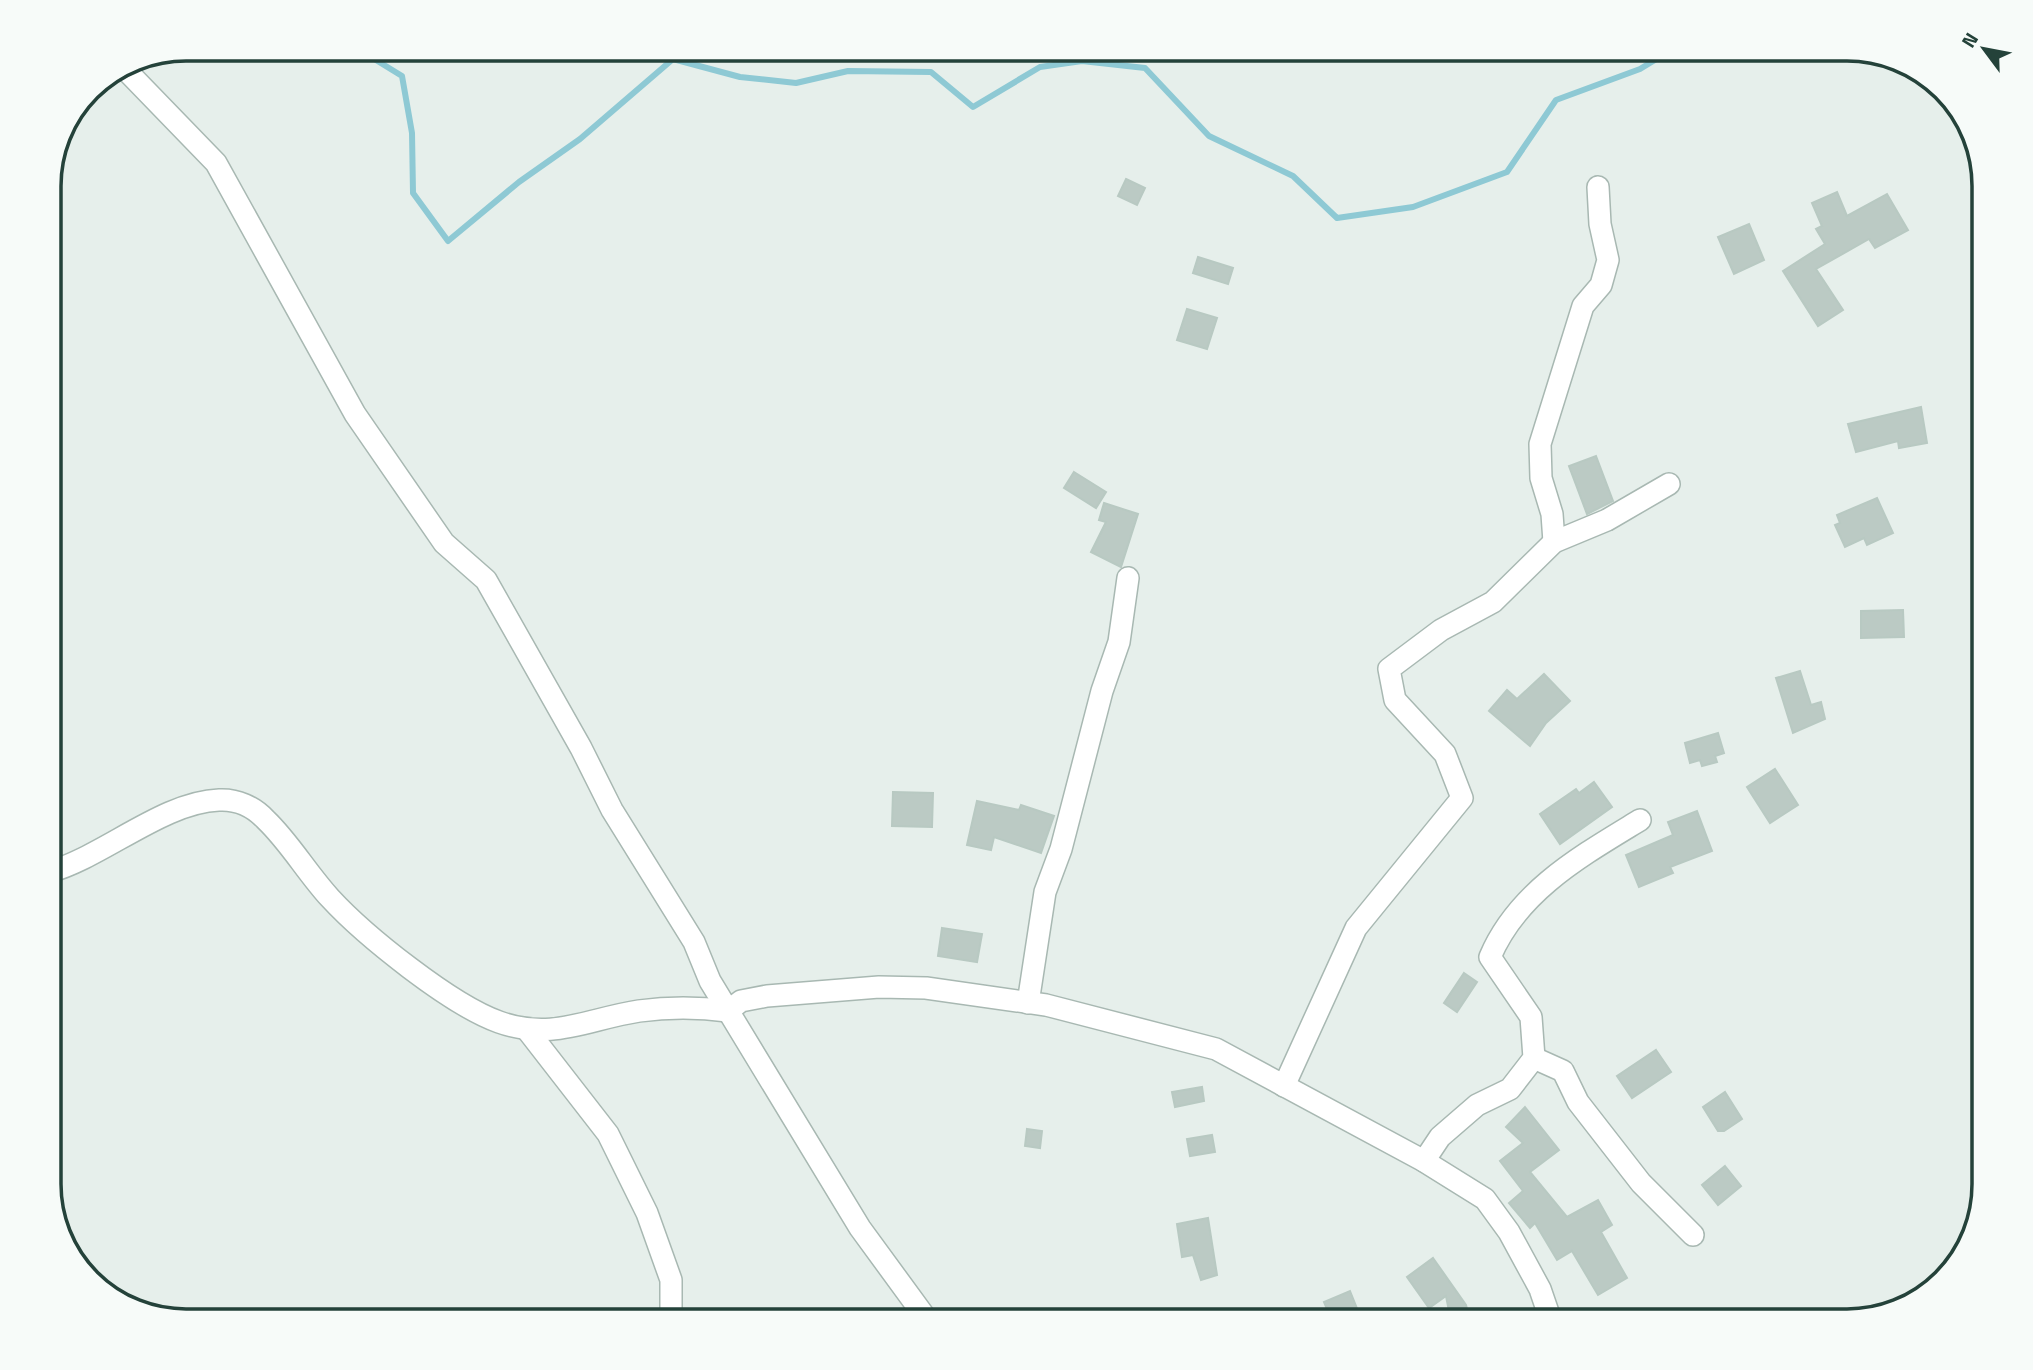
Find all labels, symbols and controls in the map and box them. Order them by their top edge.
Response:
north arrow [1949,14,2019,84]
text: N [1953,26,1985,53]

